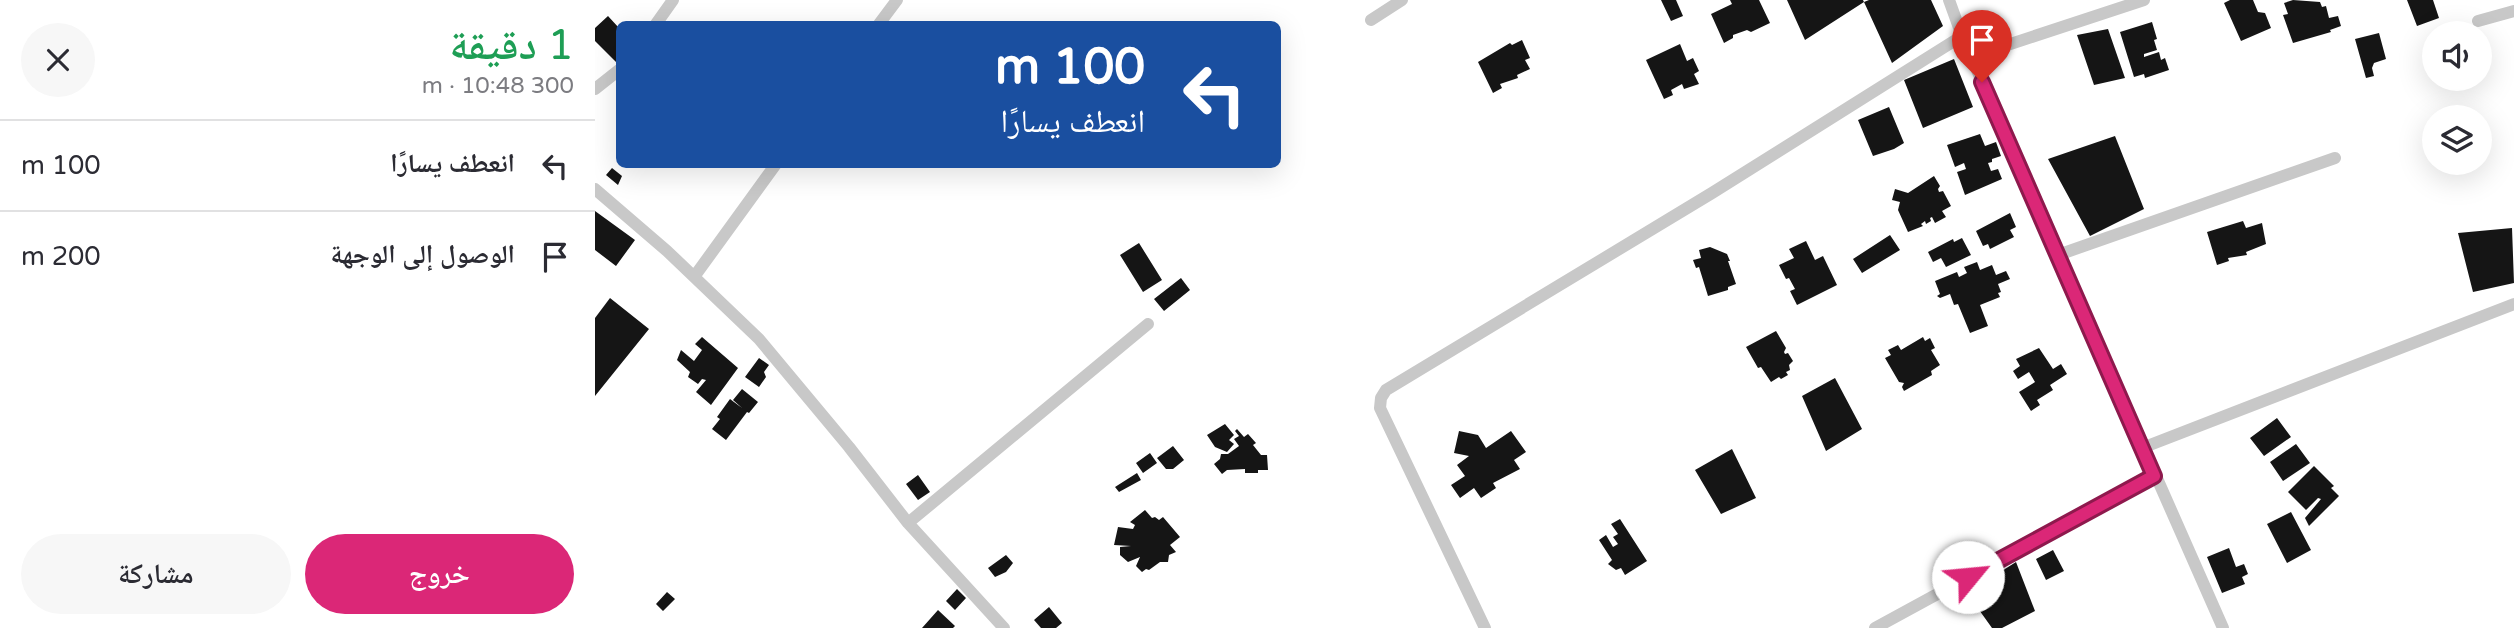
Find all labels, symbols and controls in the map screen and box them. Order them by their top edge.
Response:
pin [1952,10,2012,82]
text: 1 دقيقة [449,20,574,71]
icon: arrive [1963,21,2001,59]
map controls [2422,21,2492,175]
button: sound [2422,21,2492,91]
button: close [21,23,95,97]
text: 100 m [995,38,1145,97]
icon: left [1169,49,1260,140]
text: 300 m · 10:48 [422,72,574,100]
text: انعطف يسارًا [1000,103,1145,141]
button: layers [2422,105,2492,175]
icon: left [536,147,574,185]
text: انعطف يسارًا [390,148,515,179]
text: 100 m [21,150,101,181]
icon: arrive [536,238,574,276]
text: الوصول إلى الوجهة [331,239,515,270]
text: 200 m [21,241,101,272]
button: مشاركة [21,534,291,614]
button: خروج [305,534,574,614]
position arrow [1931,540,2005,614]

